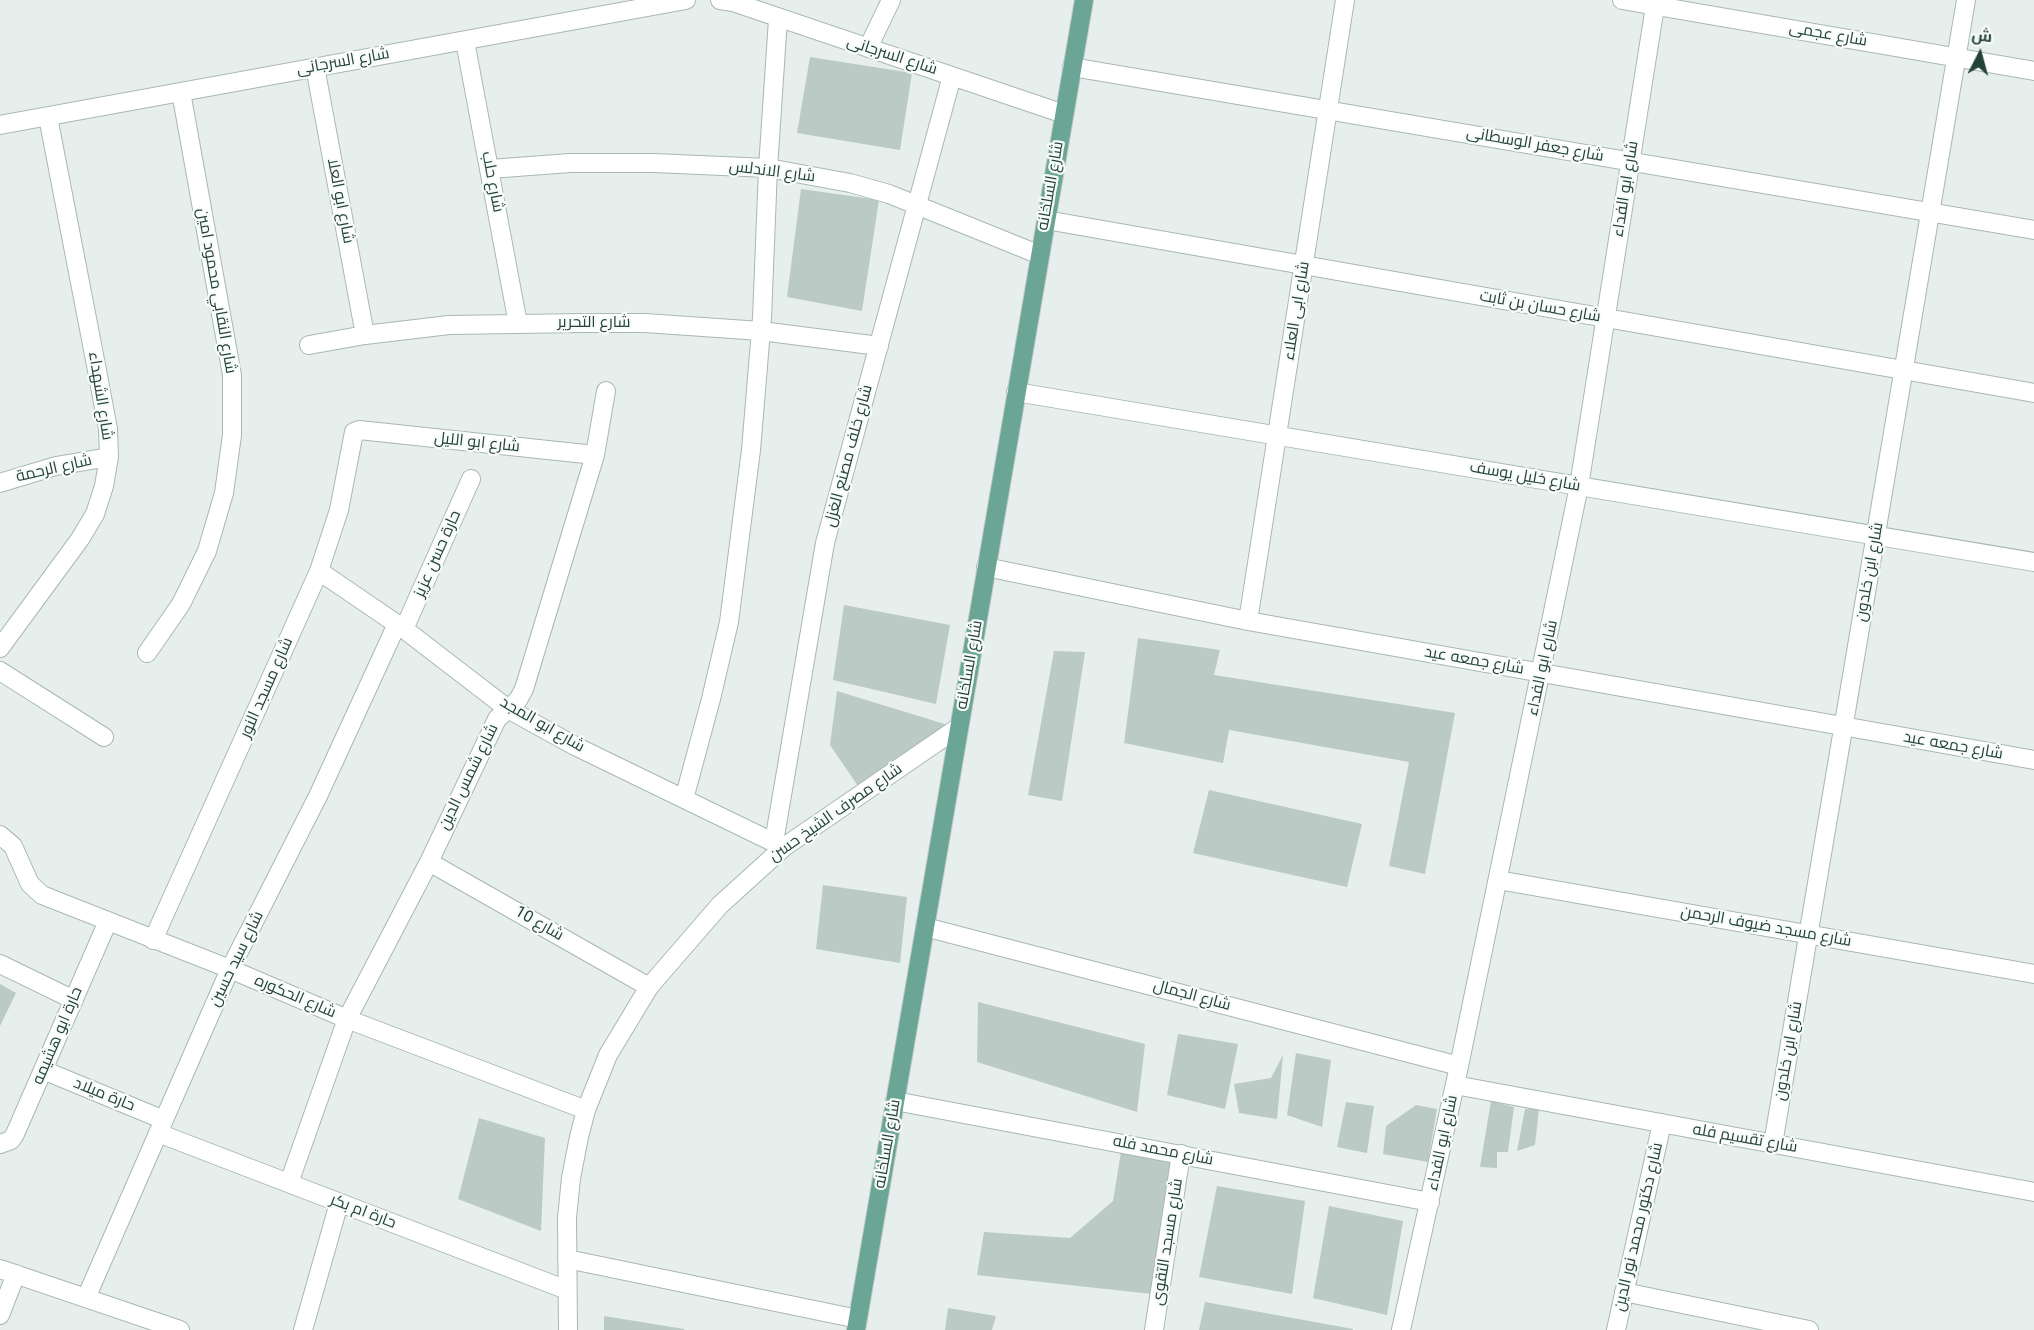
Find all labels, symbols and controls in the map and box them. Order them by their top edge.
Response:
street label: شارع عجمى [1787,19,1869,51]
north arrow [1950,24,2010,84]
text: ش [1971,25,1993,46]
street label: شارع السرجانى [844,32,940,80]
street label: شارع السرجانى [295,44,391,80]
street label: شارع جعفر الوسطانى [1465,123,1605,167]
street label: شارع ابو الفداء [1609,139,1643,239]
street label: شارع السلخانه [1034,140,1068,232]
street label: شارع حلب [477,150,507,214]
street label: شارع ابو العلا [322,157,358,245]
street label: شارع الاندلس [728,157,816,187]
street label: شارع النقابي محمود امين [192,207,240,375]
street label: شارع ابى العلاء [1280,260,1314,362]
street label: شارع حسان بن ثابت [1478,287,1602,327]
street label: شارع التحرير [557,313,631,333]
street label: شارع الشهداء [84,350,116,442]
street label: شارع خلف مصنع الغزل [821,383,877,529]
street label: شارع ابو الليل [433,429,521,457]
street label: شارع الرحمة [14,451,94,487]
street label: شارع خليل يوسف [1468,458,1582,496]
street label: حارة حسن عزيز [410,508,466,600]
street label: شارع ابن خلدون [1852,521,1888,623]
street label: شارع ابو الفداء [1524,618,1562,718]
street label: شارع السلخانه [953,619,987,711]
street label: شارع مسجد النور [236,635,298,741]
street label: شارع جمعه عيد [1423,643,1525,679]
street label: شارع ابو المجد [496,693,588,757]
street label: شارع شمس الدين [435,721,503,833]
street label: شارع جمعه عيد [1902,728,2004,764]
street label: شارع مصرف الشيخ حسن [766,760,906,866]
street label: شارع 10 [511,902,567,946]
street label: شارع مسجد ضيوف الرحمن [1679,903,1853,951]
street label: شارع سيد حسين [206,908,268,1010]
street label: شارع الحكوره [251,971,339,1023]
street label: شارع الجمال [1151,976,1233,1016]
street label: حارة ابو هشيمه [29,984,87,1088]
street label: شارع ابن خلدون [1771,1000,1807,1102]
street label: حارة ميلاد [70,1074,138,1116]
street label: شارع ابو الفداء [1424,1093,1462,1193]
street label: شارع السلخانه [871,1098,905,1190]
street label: شارع تقسيم فله [1691,1120,1799,1158]
street label: شارع محمد فله [1111,1132,1215,1170]
street label: شارع دكتور محمد نور الدين [1610,1141,1668,1313]
street label: شارع مسجد التقوى [1148,1177,1188,1307]
street label: حارة ام بكر [327,1191,399,1233]

